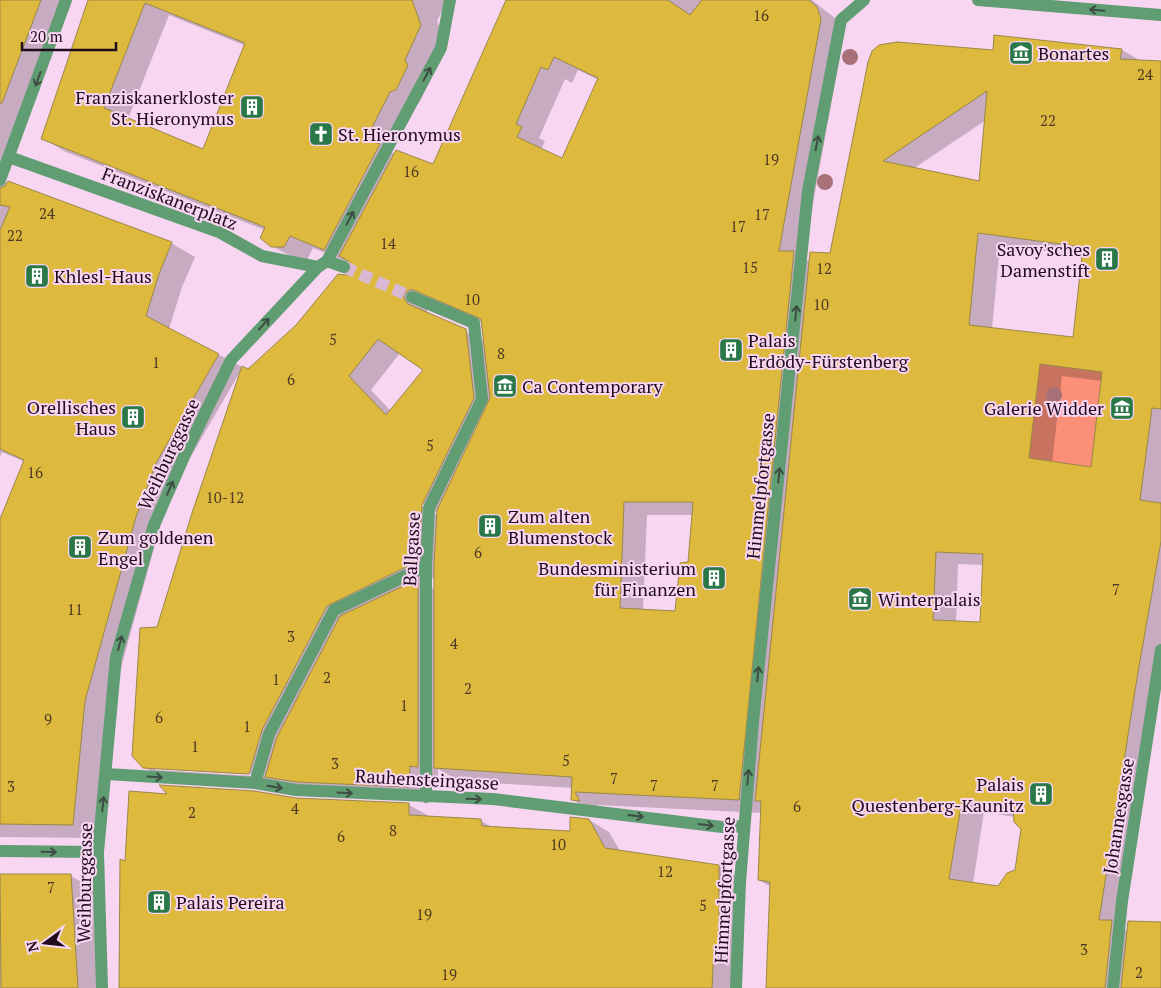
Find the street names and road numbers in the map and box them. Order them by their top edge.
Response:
street label: Franziskanerplatz [99,161,241,235]
street label: Weihburggasse [132,394,204,514]
street label: Himmelpfortgasse [740,412,780,560]
street label: Ballgasse [397,511,425,587]
street label: Johannesgasse [1097,756,1139,876]
street label: Rauhensteingasse [354,763,500,795]
street label: Himmelpfortgasse [708,816,740,964]
street label: Weihburggasse [71,823,97,943]

